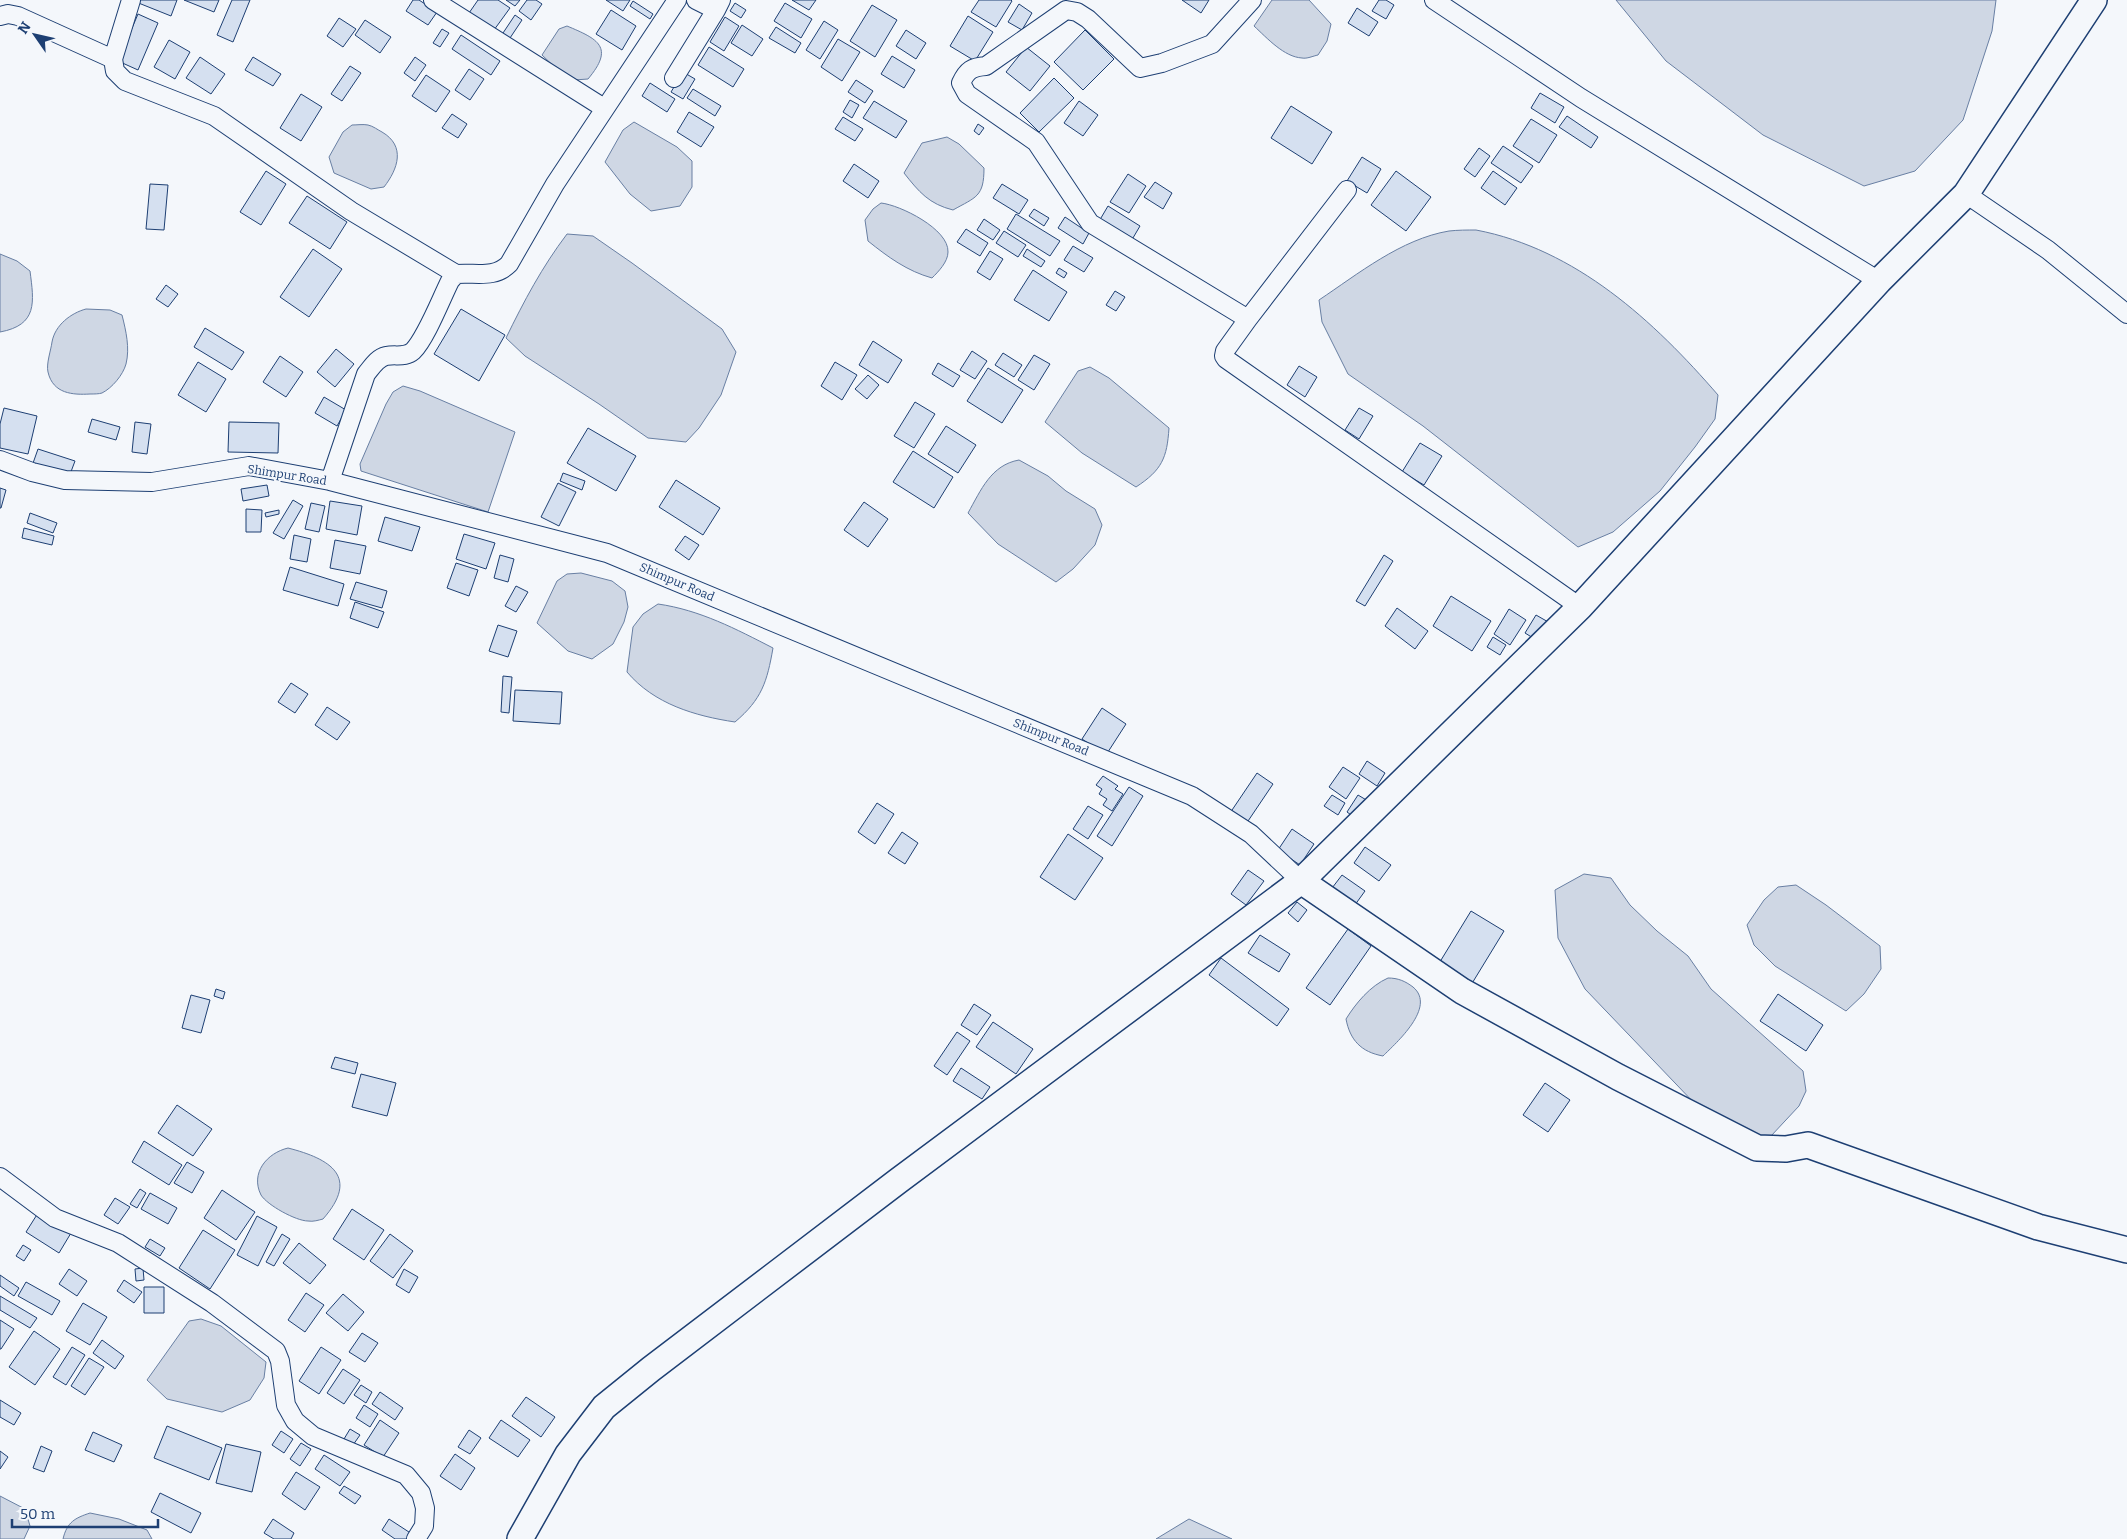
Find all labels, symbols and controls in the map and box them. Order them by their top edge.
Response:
north arrow [10,10,60,60]
text: N [15,19,35,37]
street label: Shimpur Road [246,462,328,488]
street label: Shimpur Road [637,560,717,604]
street label: Shimpur Road [1011,715,1091,759]
scale bar [12,1496,159,1528]
text: 50 m [20,1505,56,1523]

